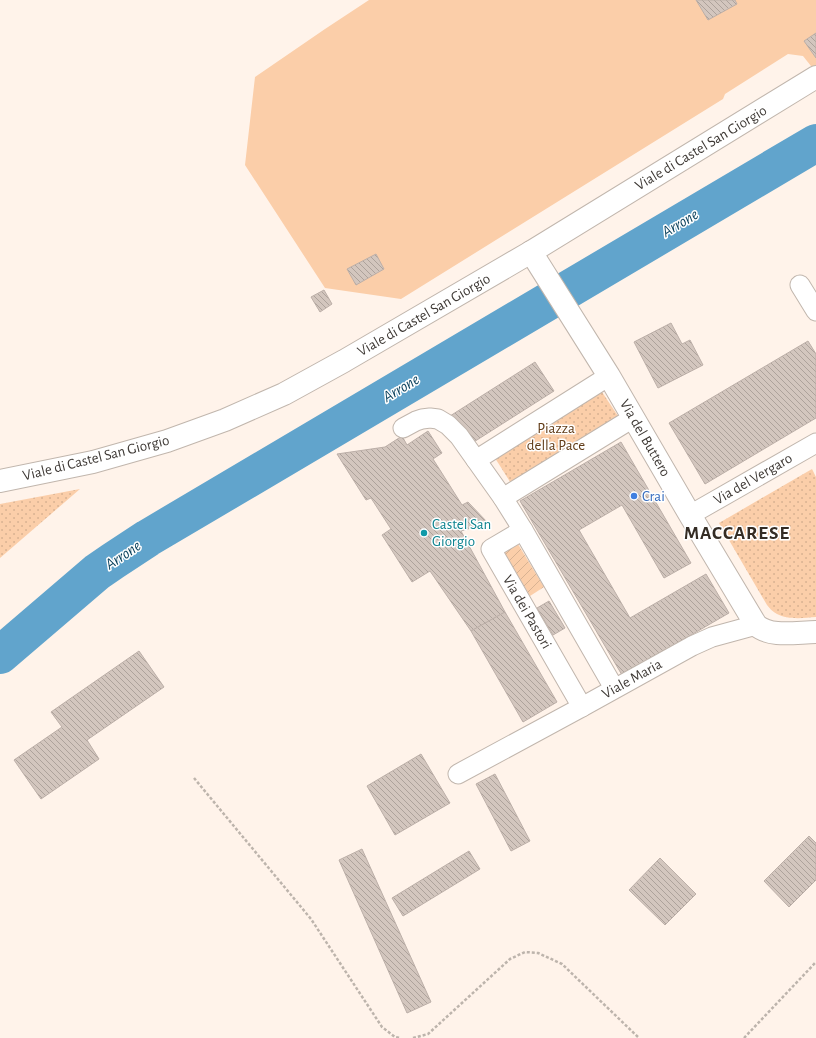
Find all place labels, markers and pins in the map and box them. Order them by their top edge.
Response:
place label: Crai [642,489,665,504]
marker: Crai [629,491,639,501]
place label: Castel San Giorgio [432,517,491,549]
marker: Castel San Giorgio [419,528,429,538]

